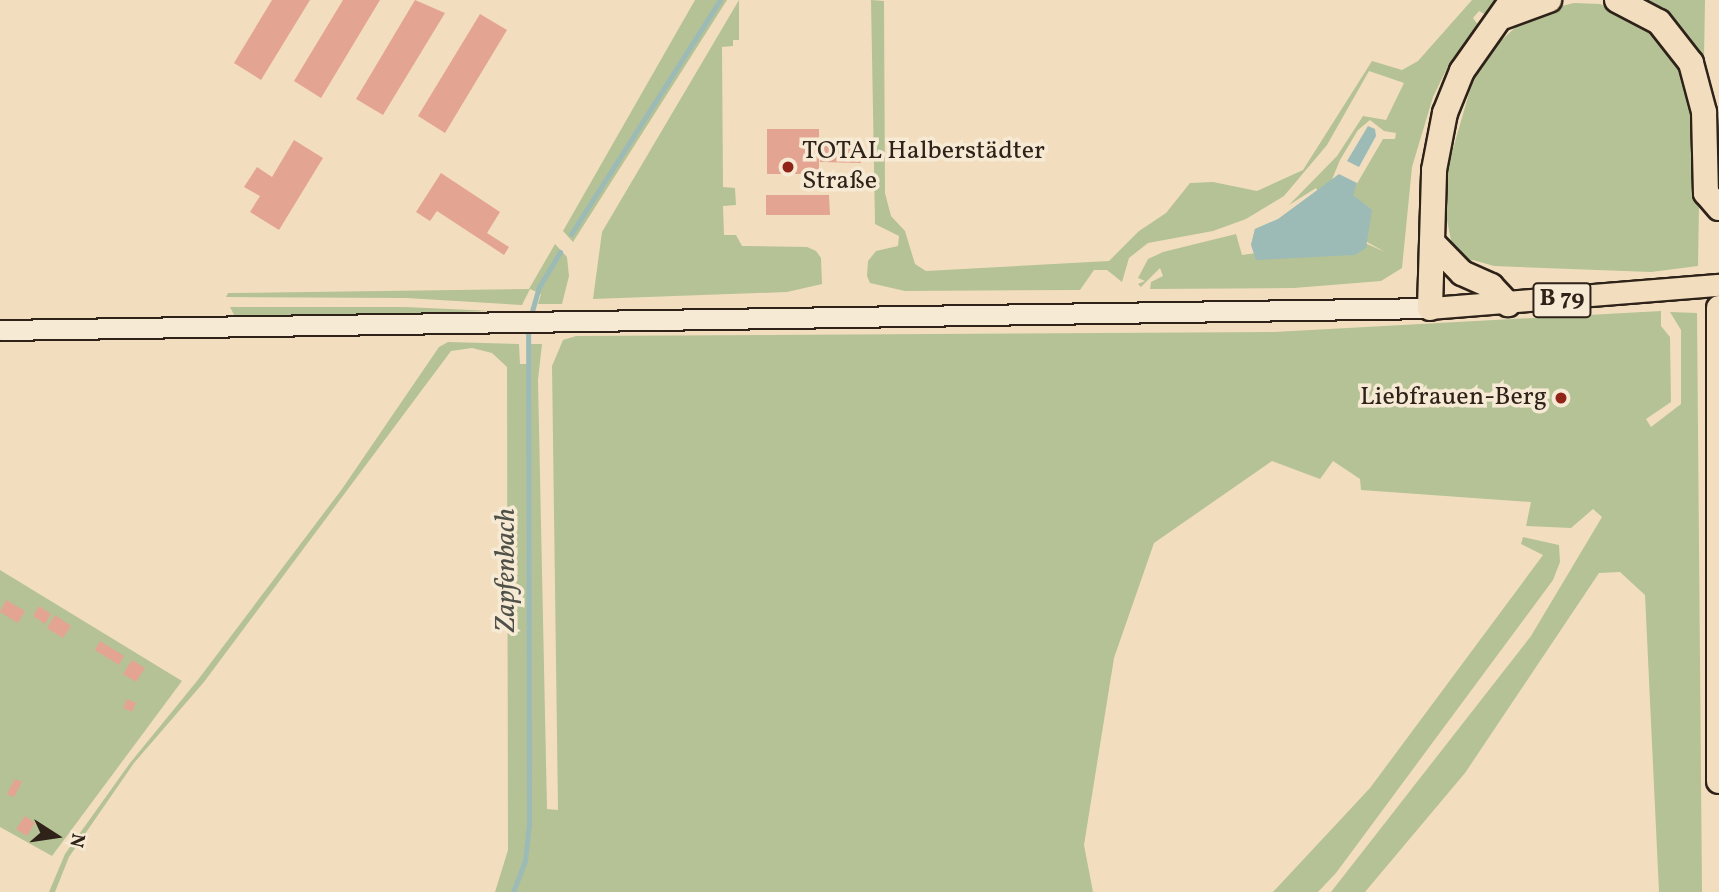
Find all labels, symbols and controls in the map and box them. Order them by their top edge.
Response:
place label: TOTAL Halberstädter Straße [802,136,1045,198]
marker: TOTAL Halberstädter Straße [780,159,796,175]
road number: B 79 [1532,279,1592,320]
place label: Liebfrauen-Berg [1360,382,1547,414]
marker: Liebfrauen-Berg [1553,390,1569,406]
water label: Zapfenbach [490,508,524,632]
north arrow [21,801,91,871]
text: N [62,831,91,850]

